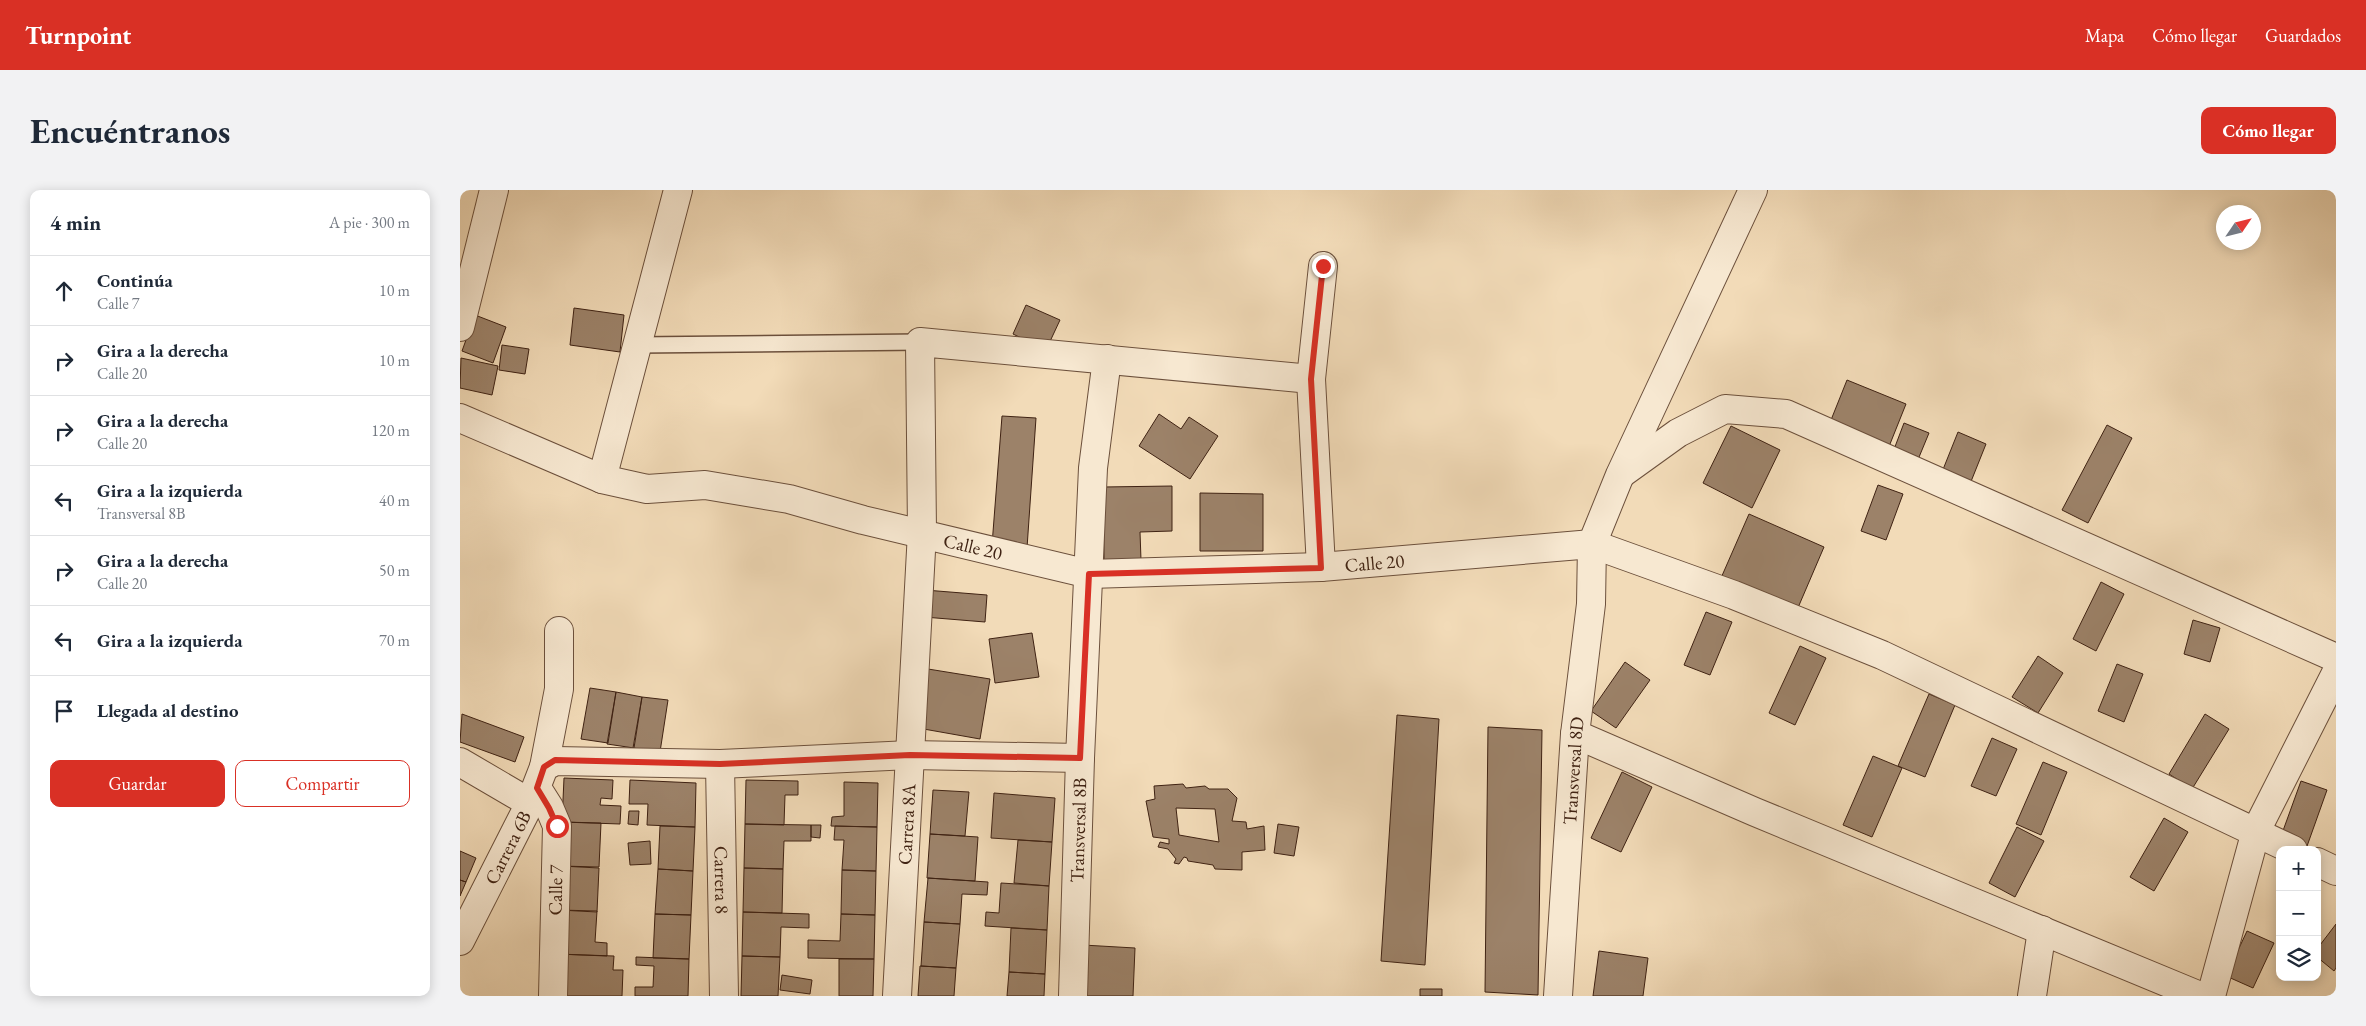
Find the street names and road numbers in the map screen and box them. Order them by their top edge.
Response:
street label: Calle 20 [941,528,1005,566]
street label: Calle 20 [1344,548,1405,578]
street label: Transversal 8D [1557,715,1590,825]
street label: Transversal 8B [1064,777,1092,883]
street label: Carrera 8A [892,782,921,866]
street label: Carrera 6B [479,807,537,889]
street label: Carrera 8 [708,846,735,914]
street label: Calle 7 [543,864,568,915]

